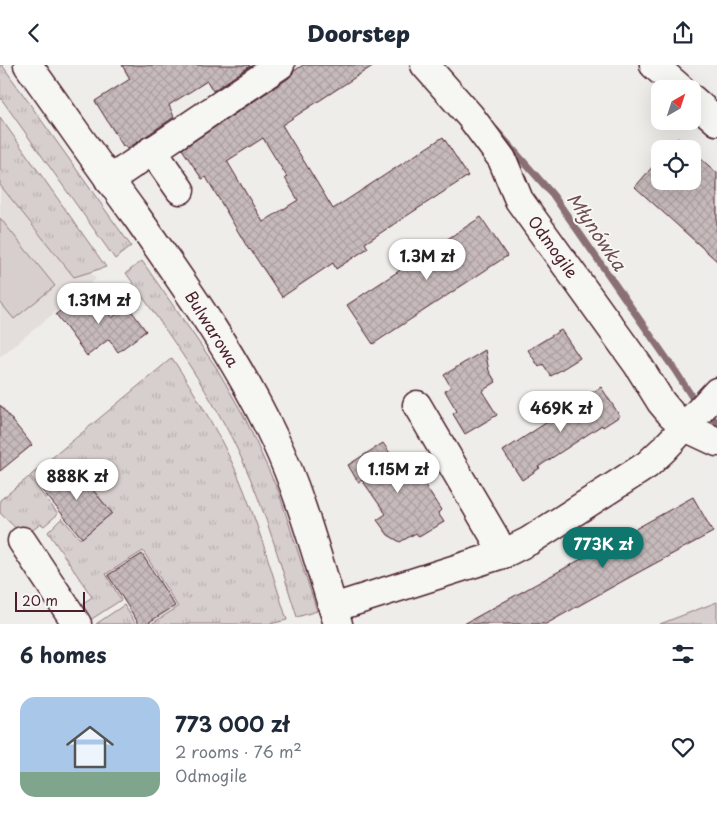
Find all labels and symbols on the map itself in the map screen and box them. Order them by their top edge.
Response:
north arrow [651,80,701,130]
water label: Młynówka [561,187,634,276]
street label: Odmogile [523,210,585,283]
pin: 1.3M zł [381,239,473,281]
pin: 1.31M zł [47,283,151,325]
street label: Bulwarowa [180,286,246,371]
pin: 469K zł [515,391,607,433]
pin: 1.15M zł [346,451,450,494]
pin: 888K zł [31,459,123,501]
pin: 773K zł [557,527,649,569]
scale bar [15,589,85,612]

